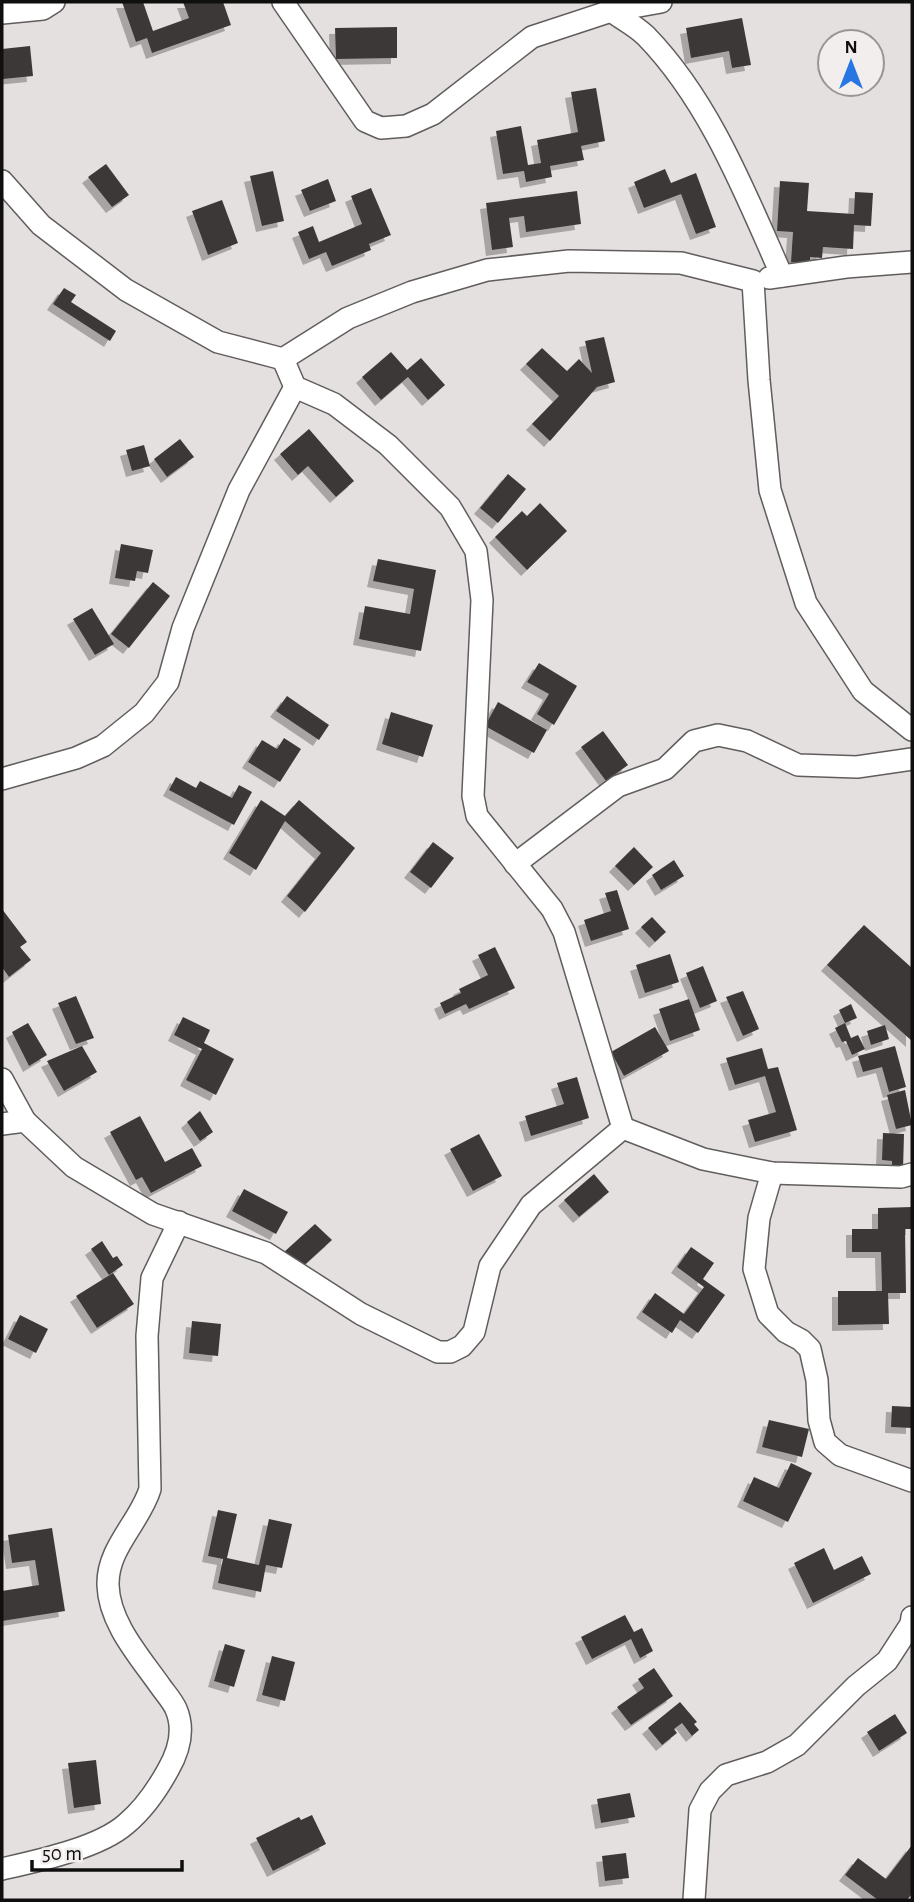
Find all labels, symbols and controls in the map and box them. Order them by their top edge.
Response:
north arrow [816,28,886,98]
text: N [844,38,858,57]
scale bar [32,1828,182,1872]
text: 50 m [42,1843,82,1864]

